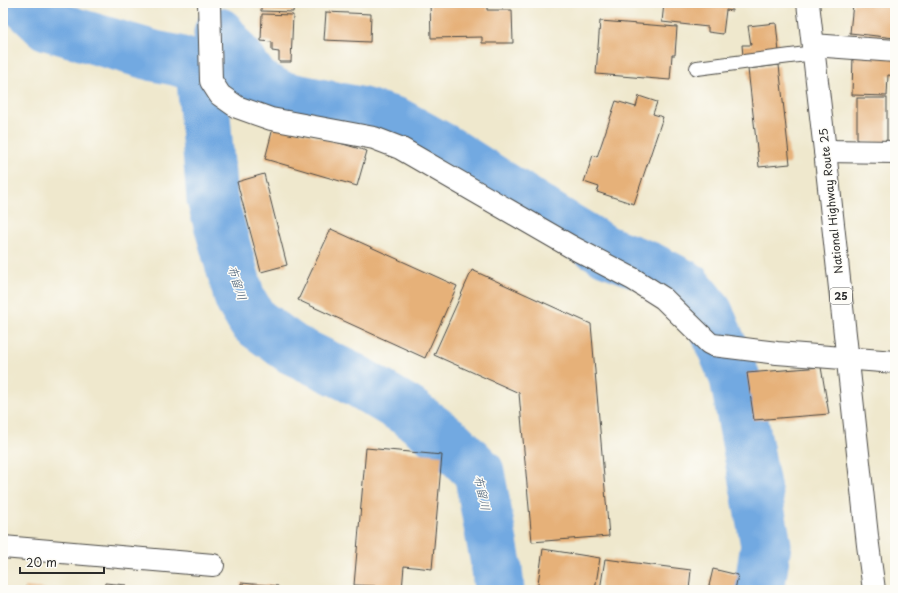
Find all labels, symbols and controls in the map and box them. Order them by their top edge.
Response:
street label: National Highway Route 25 [814,127,847,275]
water label: 布留川 [224,263,252,303]
road number: 25 [830,288,852,304]
water label: 布留川 [470,473,496,512]
scale bar [20,549,104,575]
text: 20 m [26,553,57,571]

